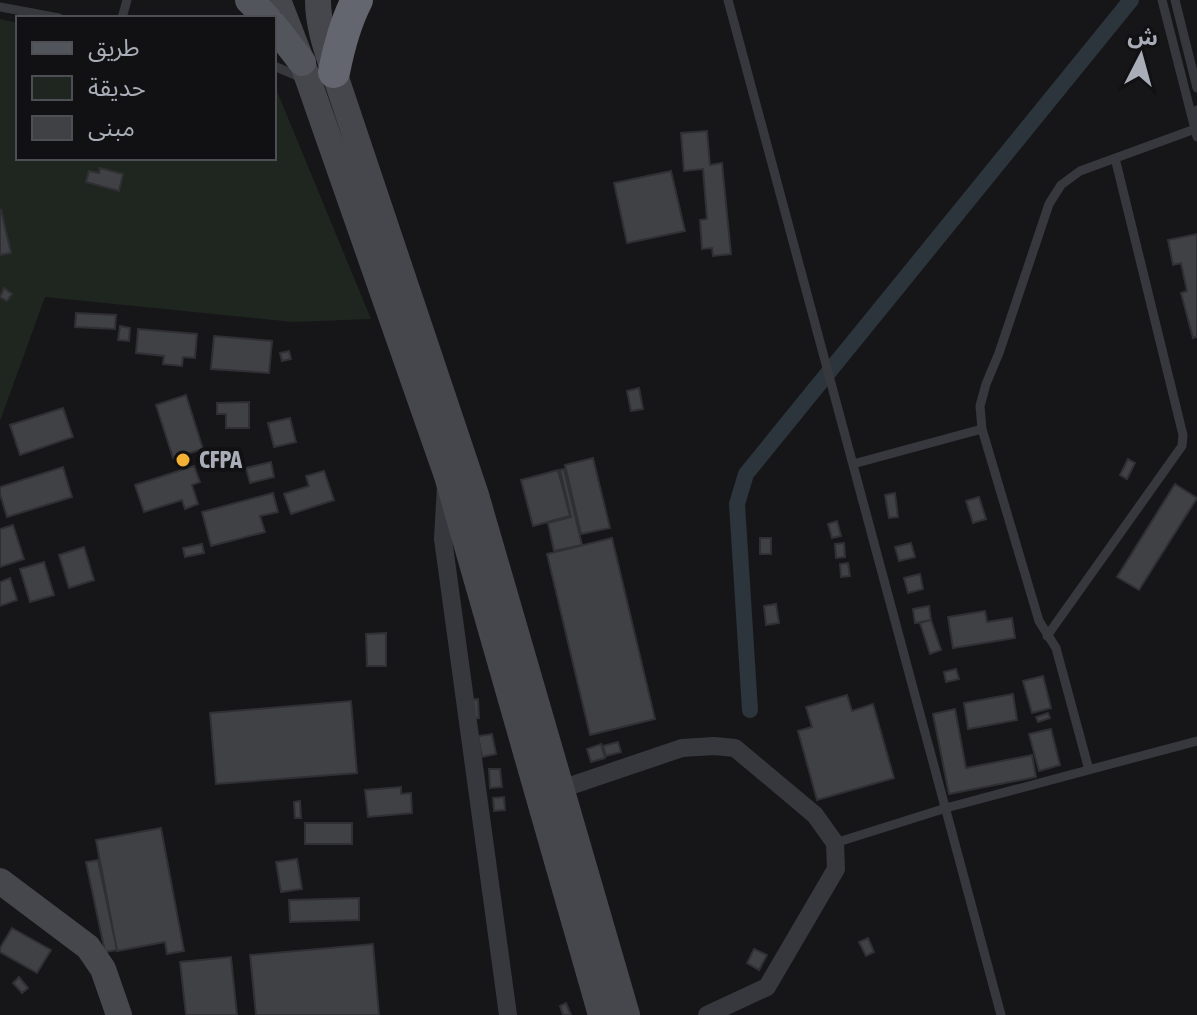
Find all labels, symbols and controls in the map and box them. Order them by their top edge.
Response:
legend [16,16,276,160]
north arrow [1101,16,1181,96]
text: ش [1127,22,1159,51]
text: طريق [88,34,140,63]
text: حديقة [88,74,146,101]
text: مبنى [88,114,135,141]
place label: CFPA [199,446,242,473]
marker: CFPA [174,451,192,469]

